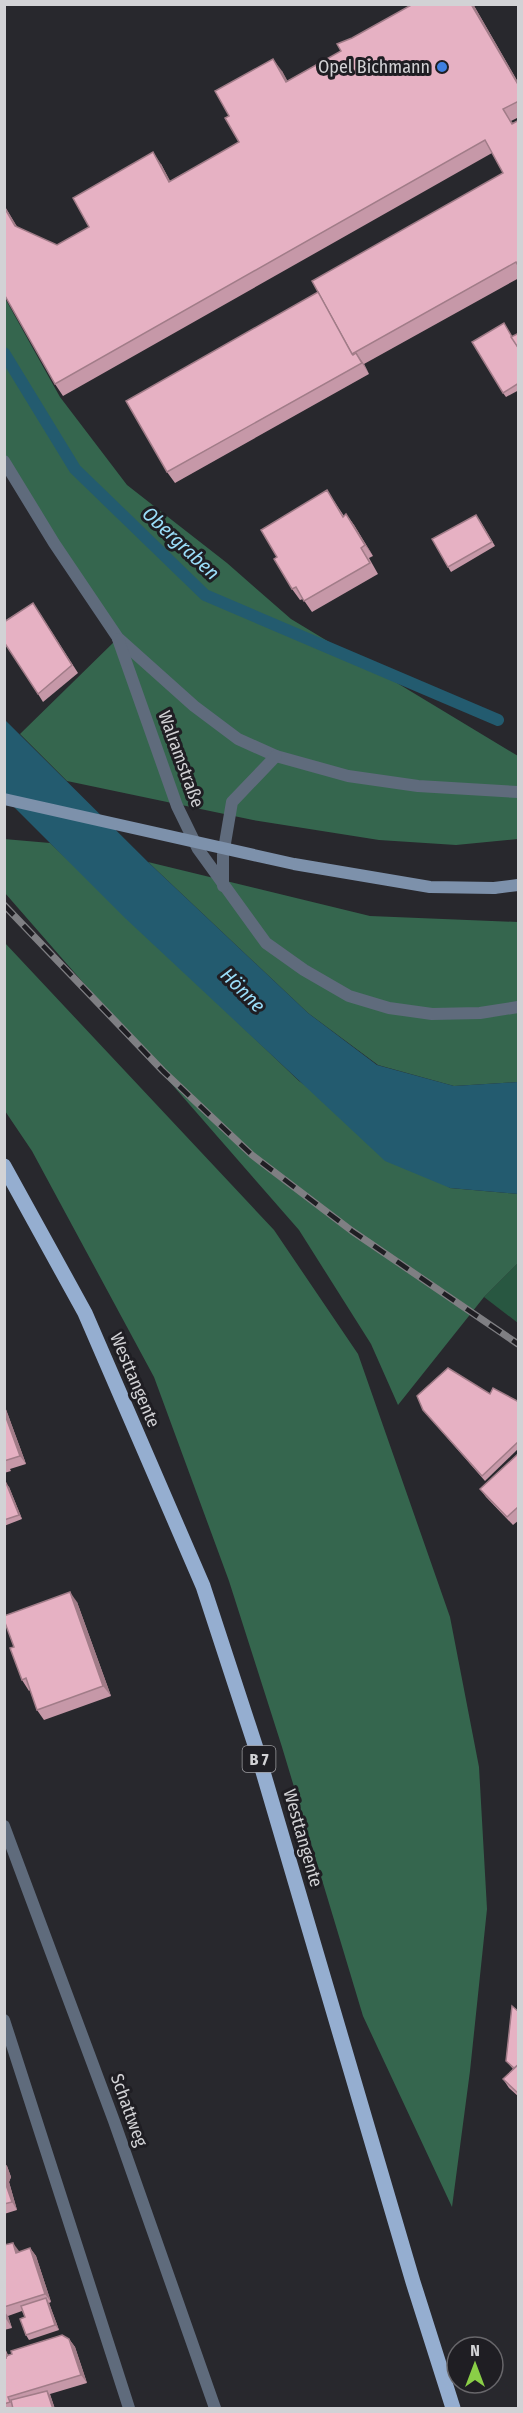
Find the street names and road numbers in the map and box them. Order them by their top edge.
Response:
street label: Walramstraße [153,708,209,810]
street label: Westtangente [105,1329,165,1431]
road number: B 7 [242,1746,276,1772]
street label: Westtangente [279,1786,328,1890]
street label: Schattweg [106,2071,152,2150]

